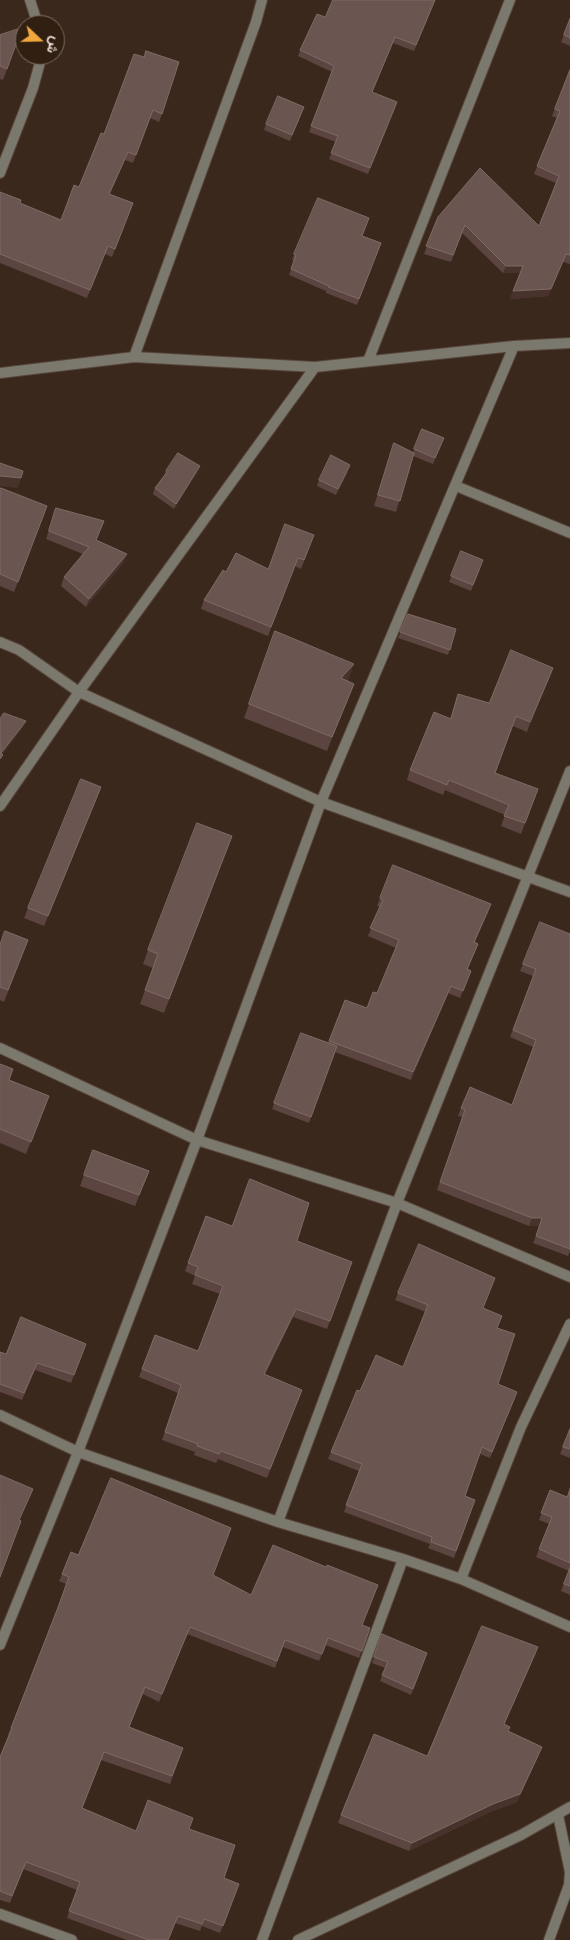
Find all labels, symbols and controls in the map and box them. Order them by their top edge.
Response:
north arrow [15,15,65,65]
text: ش [44,35,64,56]

